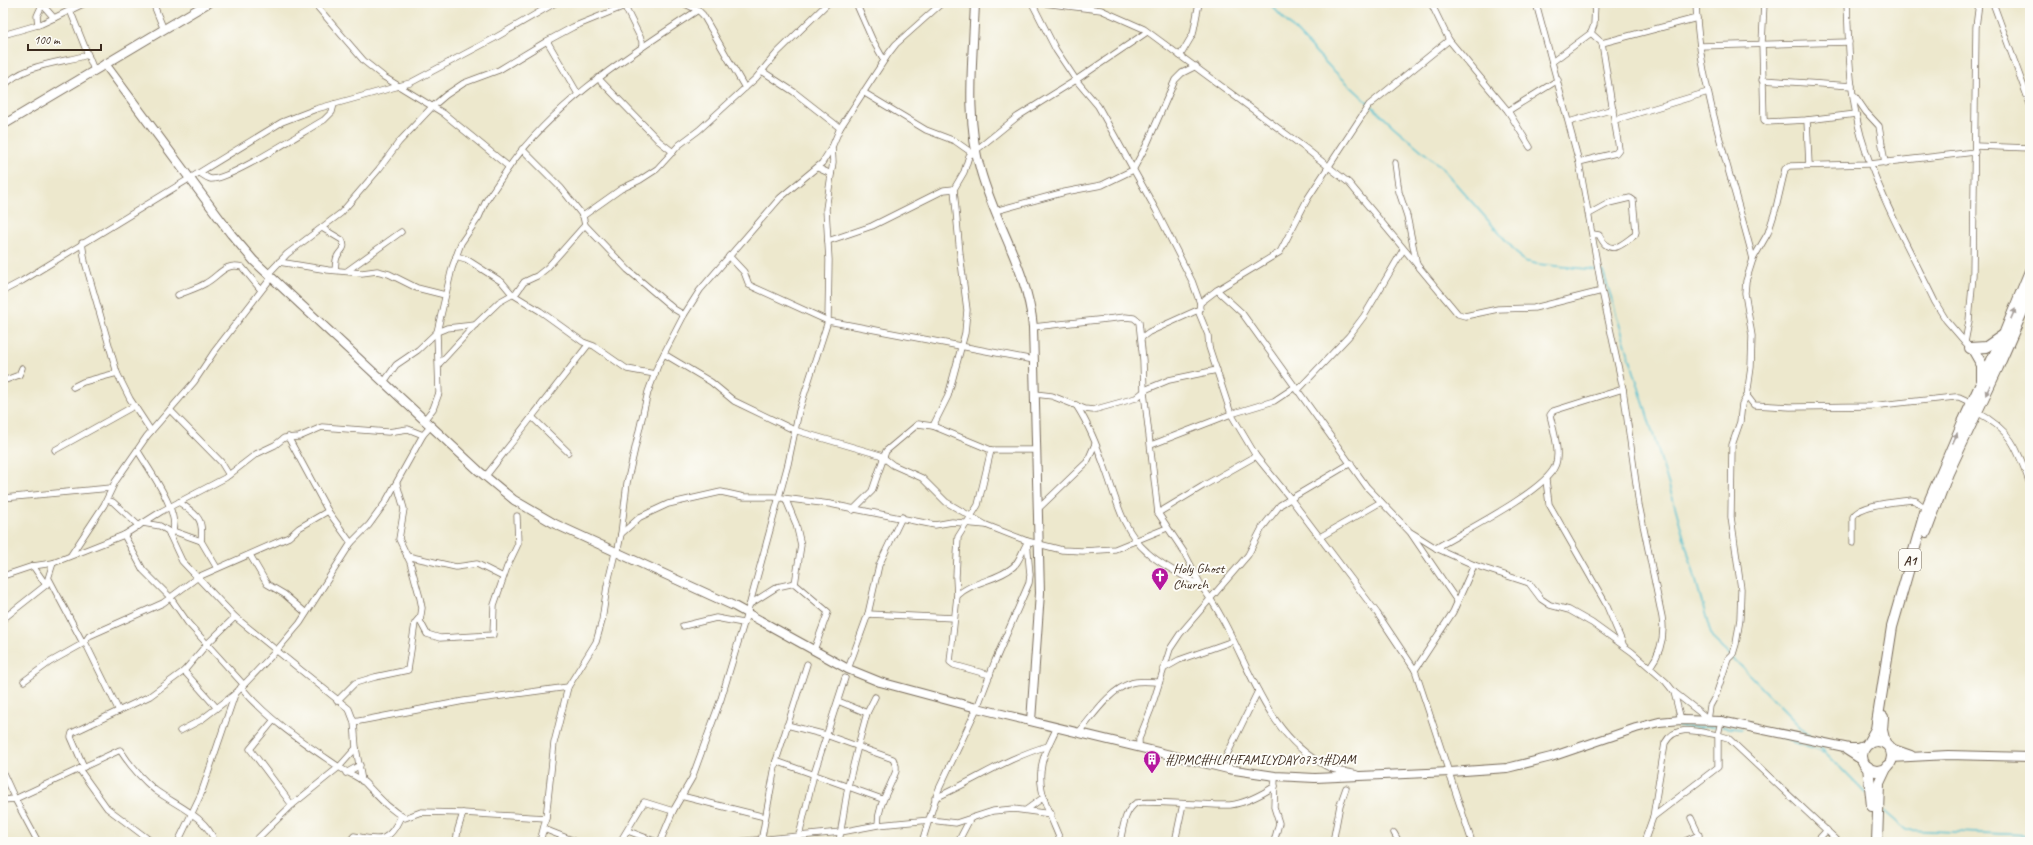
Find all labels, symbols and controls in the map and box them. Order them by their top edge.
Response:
scale bar [28,26,101,52]
text: 100 m [34,32,61,48]
one-way arrow [2010,307,2016,319]
one-way arrow [1985,384,1991,396]
one-way arrow [1953,432,1959,444]
road number: A1 [1899,549,1921,571]
place label: Holy Ghost Church [1173,560,1225,593]
church icon: Holy Ghost Church [1150,566,1170,591]
building icon: #JPMC#HLPHFAMILYDAY0731#DAM [1142,749,1162,774]
place label: #JPMC#HLPHFAMILYDAY0731#DAM [1165,751,1357,768]

